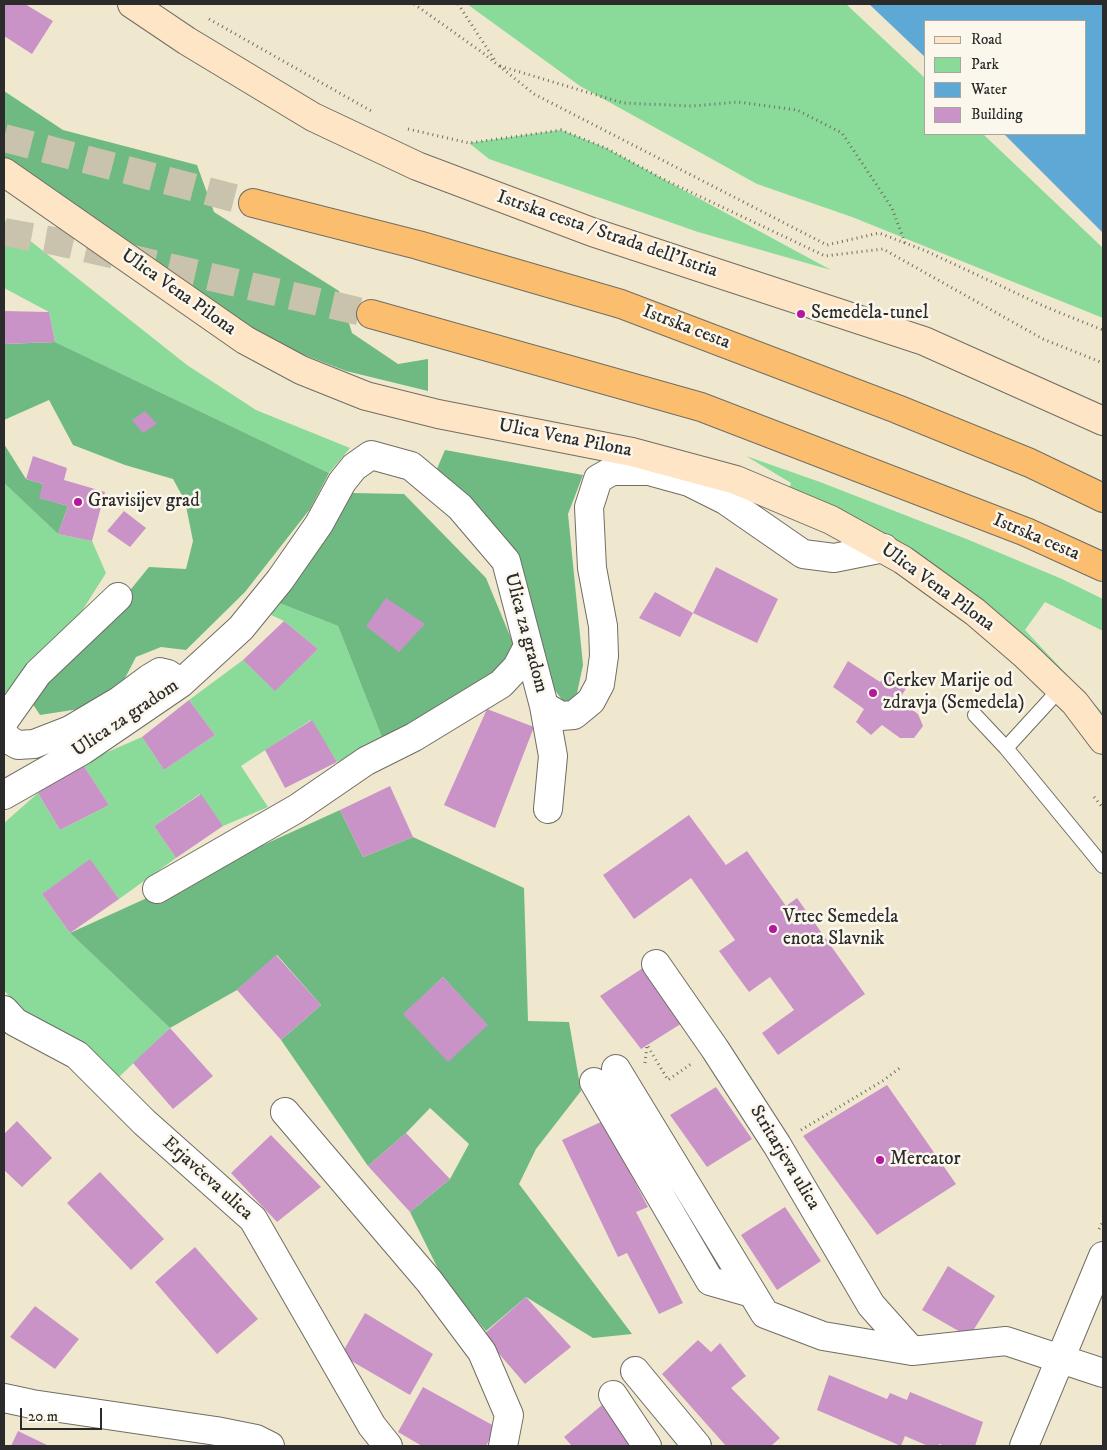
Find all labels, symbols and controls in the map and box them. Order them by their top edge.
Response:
legend [924,20,1087,135]
text: Road [971,30,1002,49]
text: Park [971,55,999,74]
text: Water [971,80,1007,99]
text: Building [971,105,1023,124]
street label: Istrska cesta / Strada dell'Istria [494,186,720,284]
street label: Ulica Vena Pilona [116,245,240,341]
street label: Istrska cesta [639,301,733,355]
place label: Semedela-tunel [811,303,928,325]
marker: Semedela-tunel [795,308,807,320]
street label: Ulica Vena Pilona [496,415,634,463]
place label: Gravisijev grad [88,491,200,513]
marker: Gravisijev grad [72,496,84,508]
street label: Istrska cesta [989,510,1083,566]
street label: Ulica Vena Pilona [876,539,998,637]
street label: Ulica za gradom [498,570,552,696]
place label: Cerkev Marije od zdravja (Semedela) [883,671,1025,715]
street label: Ulica za gradom [68,675,184,763]
marker: Cerkev Marije od zdravja (Semedela) [867,687,879,699]
place label: Vrtec Semedela enota Slavnik [783,907,898,951]
marker: Vrtec Semedela enota Slavnik [767,923,779,935]
street label: Stritarjeva ulica [744,1101,824,1215]
street label: Erjavčeva ulica [157,1132,257,1226]
place label: Mercator [890,1149,961,1171]
marker: Mercator [874,1154,886,1166]
scale bar [22,1398,105,1430]
text: 20 m [28,1407,58,1426]

